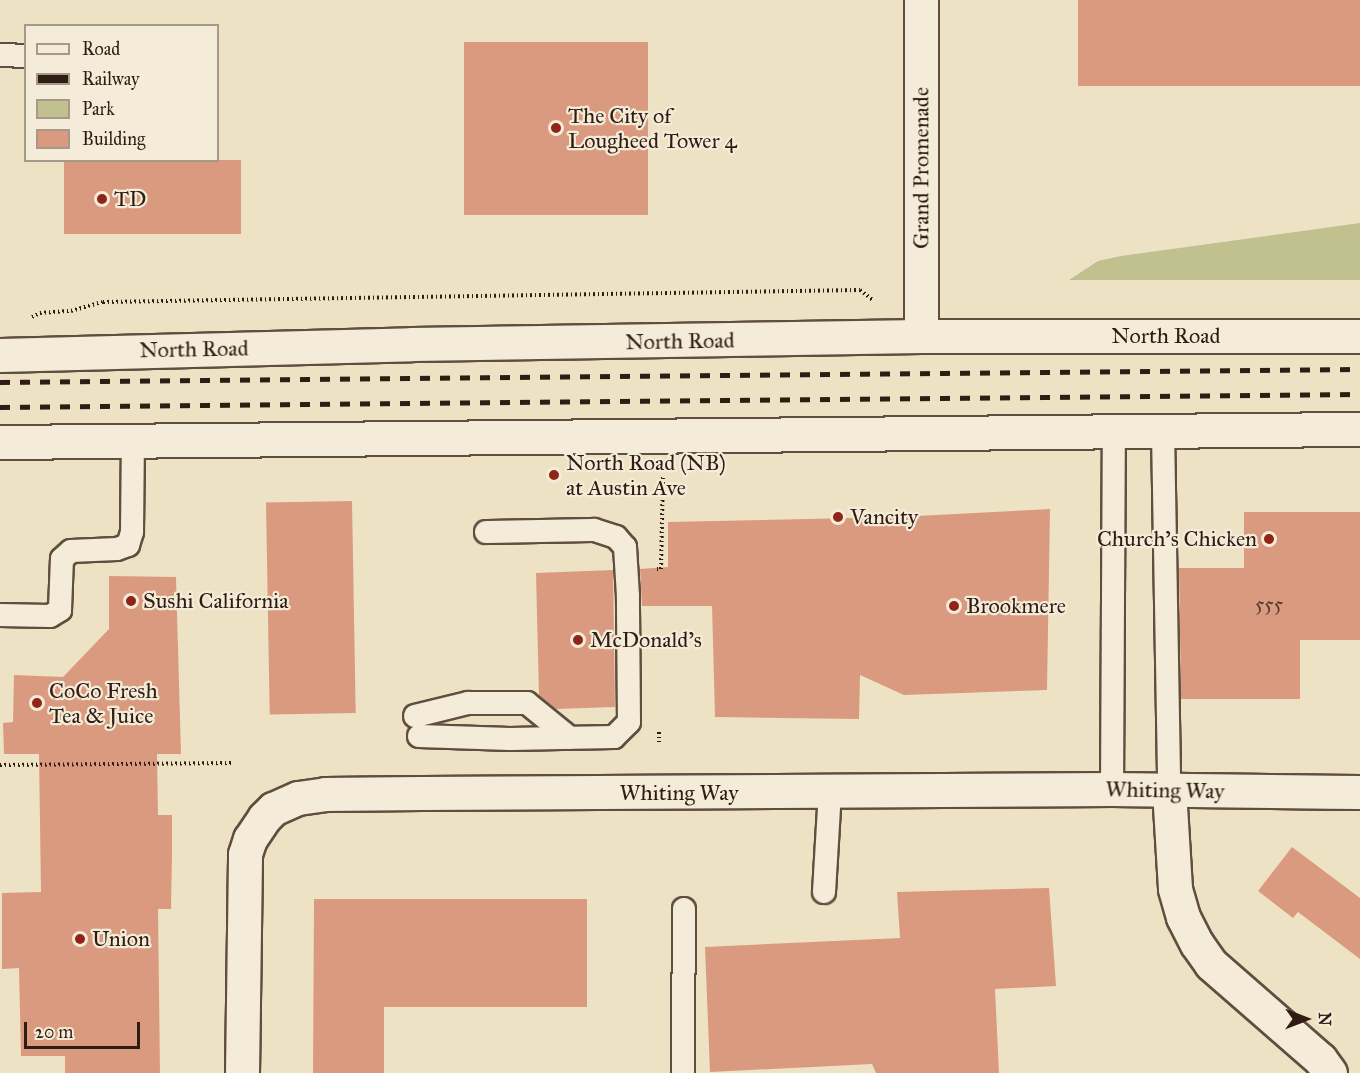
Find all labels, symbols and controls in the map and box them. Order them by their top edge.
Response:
legend [24,24,219,162]
text: Road [82,38,120,60]
text: Railway [82,68,139,90]
street label: Grand Promenade [908,87,934,249]
text: Park [82,98,115,120]
place label: The City of Lougheed Tower 4 [568,102,737,154]
marker: The City of Lougheed Tower 4 [549,121,563,135]
text: Building [82,128,145,150]
place label: TD [114,186,146,212]
marker: TD [95,192,109,206]
street label: North Road [1111,323,1221,349]
street label: North Road [625,327,735,355]
street label: North Road [139,335,249,363]
place label: North Road (NB) at Austin Ave [566,449,726,500]
marker: North Road (NB) at Austin Ave [547,468,561,482]
place label: Vancity [850,504,918,530]
marker: Vancity [831,510,845,524]
place label: Church's Chicken [1097,526,1257,552]
marker: Church's Chicken [1262,532,1276,546]
place label: Sushi California [143,588,289,614]
house number: 555 [1255,592,1283,616]
place label: Brookmere [966,593,1066,619]
marker: Sushi California [124,594,138,608]
marker: Brookmere [947,599,961,613]
place label: McDonald's [590,627,702,653]
marker: McDonald's [571,633,585,647]
place label: CoCo Fresh Tea & Juice [49,677,158,728]
marker: CoCo Fresh Tea & Juice [30,696,44,710]
street label: Whiting Way [1105,776,1225,804]
street label: Whiting Way [619,780,739,806]
place label: Union [92,926,150,952]
marker: Union [73,932,87,946]
north arrow [1276,989,1336,1049]
scale bar [27,1010,142,1048]
text: N [1315,1012,1334,1026]
text: 20 m [35,1021,73,1043]

